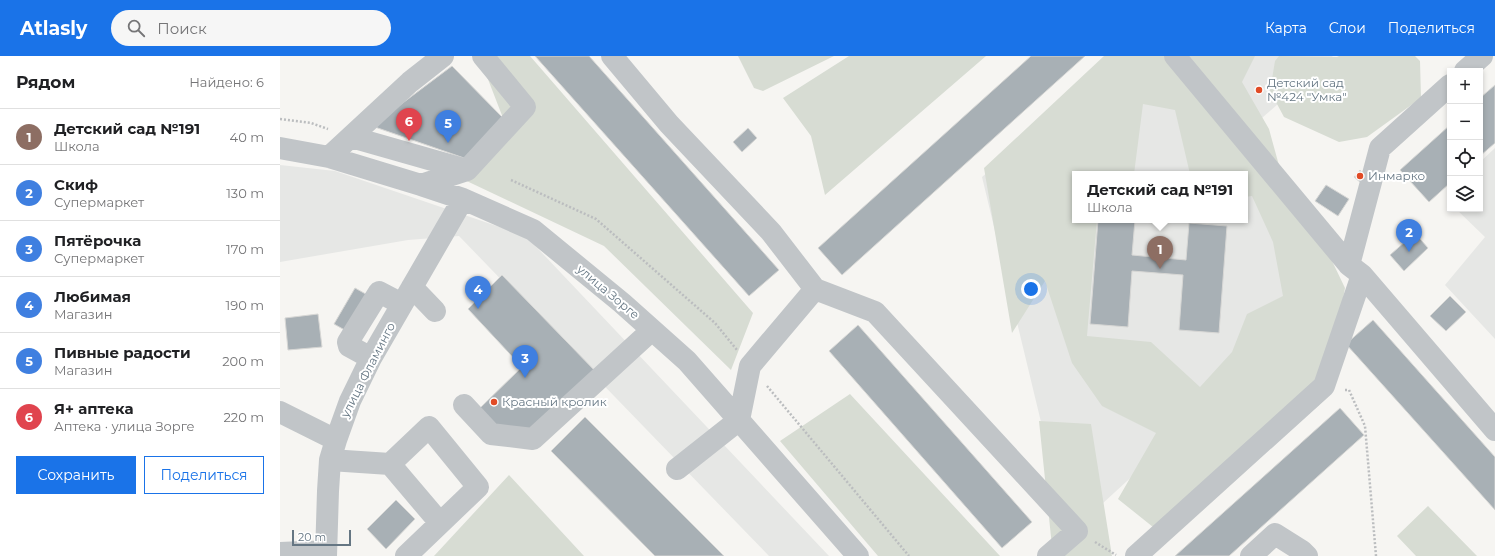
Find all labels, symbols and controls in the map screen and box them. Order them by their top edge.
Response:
search box [111,10,391,46]
text: Atlasly [20,17,87,40]
icon: search [125,17,147,39]
text: Поиск [157,19,207,38]
text: Карта [1265,19,1307,37]
text: Слои [1329,19,1366,37]
text: Поделиться [1388,19,1475,37]
map controls [1447,68,1483,212]
button: + [1447,68,1483,104]
text: Рядом [16,72,75,92]
text: Найдено: 6 [189,74,264,90]
place label: Детский сад №424 "Умка" [1267,75,1347,104]
marker: Детский сад №424 "Умка" [1254,85,1264,95]
button: − [1447,104,1483,140]
pin: 6 [396,108,422,141]
pin: 5 [435,110,461,143]
text: Детский сад №191 [54,119,200,138]
text: 1 [26,129,32,145]
text: 40 m [230,129,264,145]
text: Школа [54,138,100,154]
button: locate [1447,140,1483,176]
place label: Инмарко [1368,168,1425,183]
popup [1072,171,1248,223]
marker: Инмарко [1355,171,1365,181]
text: Скиф [54,175,98,194]
button: layers [1447,176,1483,212]
text: Детский сад №191 [1087,180,1233,199]
text: 2 [25,185,33,201]
text: 130 m [226,185,264,201]
text: Супермаркет [54,194,144,210]
text: Школа [1087,199,1133,215]
pin: 2 [1396,219,1422,252]
text: Пятёрочка [54,231,141,250]
pin: 1 [1147,236,1173,269]
text: 3 [25,241,33,257]
text: 170 m [226,241,264,257]
text: Супермаркет [54,250,144,266]
street label: улица Зорге [573,261,643,322]
pin: 4 [465,276,491,309]
your location [1021,279,1041,299]
text: Любимая [54,287,131,306]
text: 4 [25,297,33,313]
text: 190 m [226,297,264,313]
text: Магазин [54,306,113,322]
street label: улица Фламинго [337,319,398,421]
text: Пивные радости [54,343,191,362]
pin: 3 [512,345,538,378]
text: 5 [25,353,33,369]
text: 200 m [222,353,264,369]
text: Магазин [54,362,113,378]
place label: Красный кролик [502,394,607,409]
marker: Красный кролик [489,397,499,407]
text: Я+ аптека [54,399,133,418]
text: 6 [25,409,33,425]
text: 220 m [223,409,264,425]
text: Аптека · улица Зорге [54,418,195,434]
button: Сохранить [16,456,136,494]
button: Поделиться [144,456,264,494]
scale bar [292,528,351,547]
text: 20 m [298,530,326,544]

